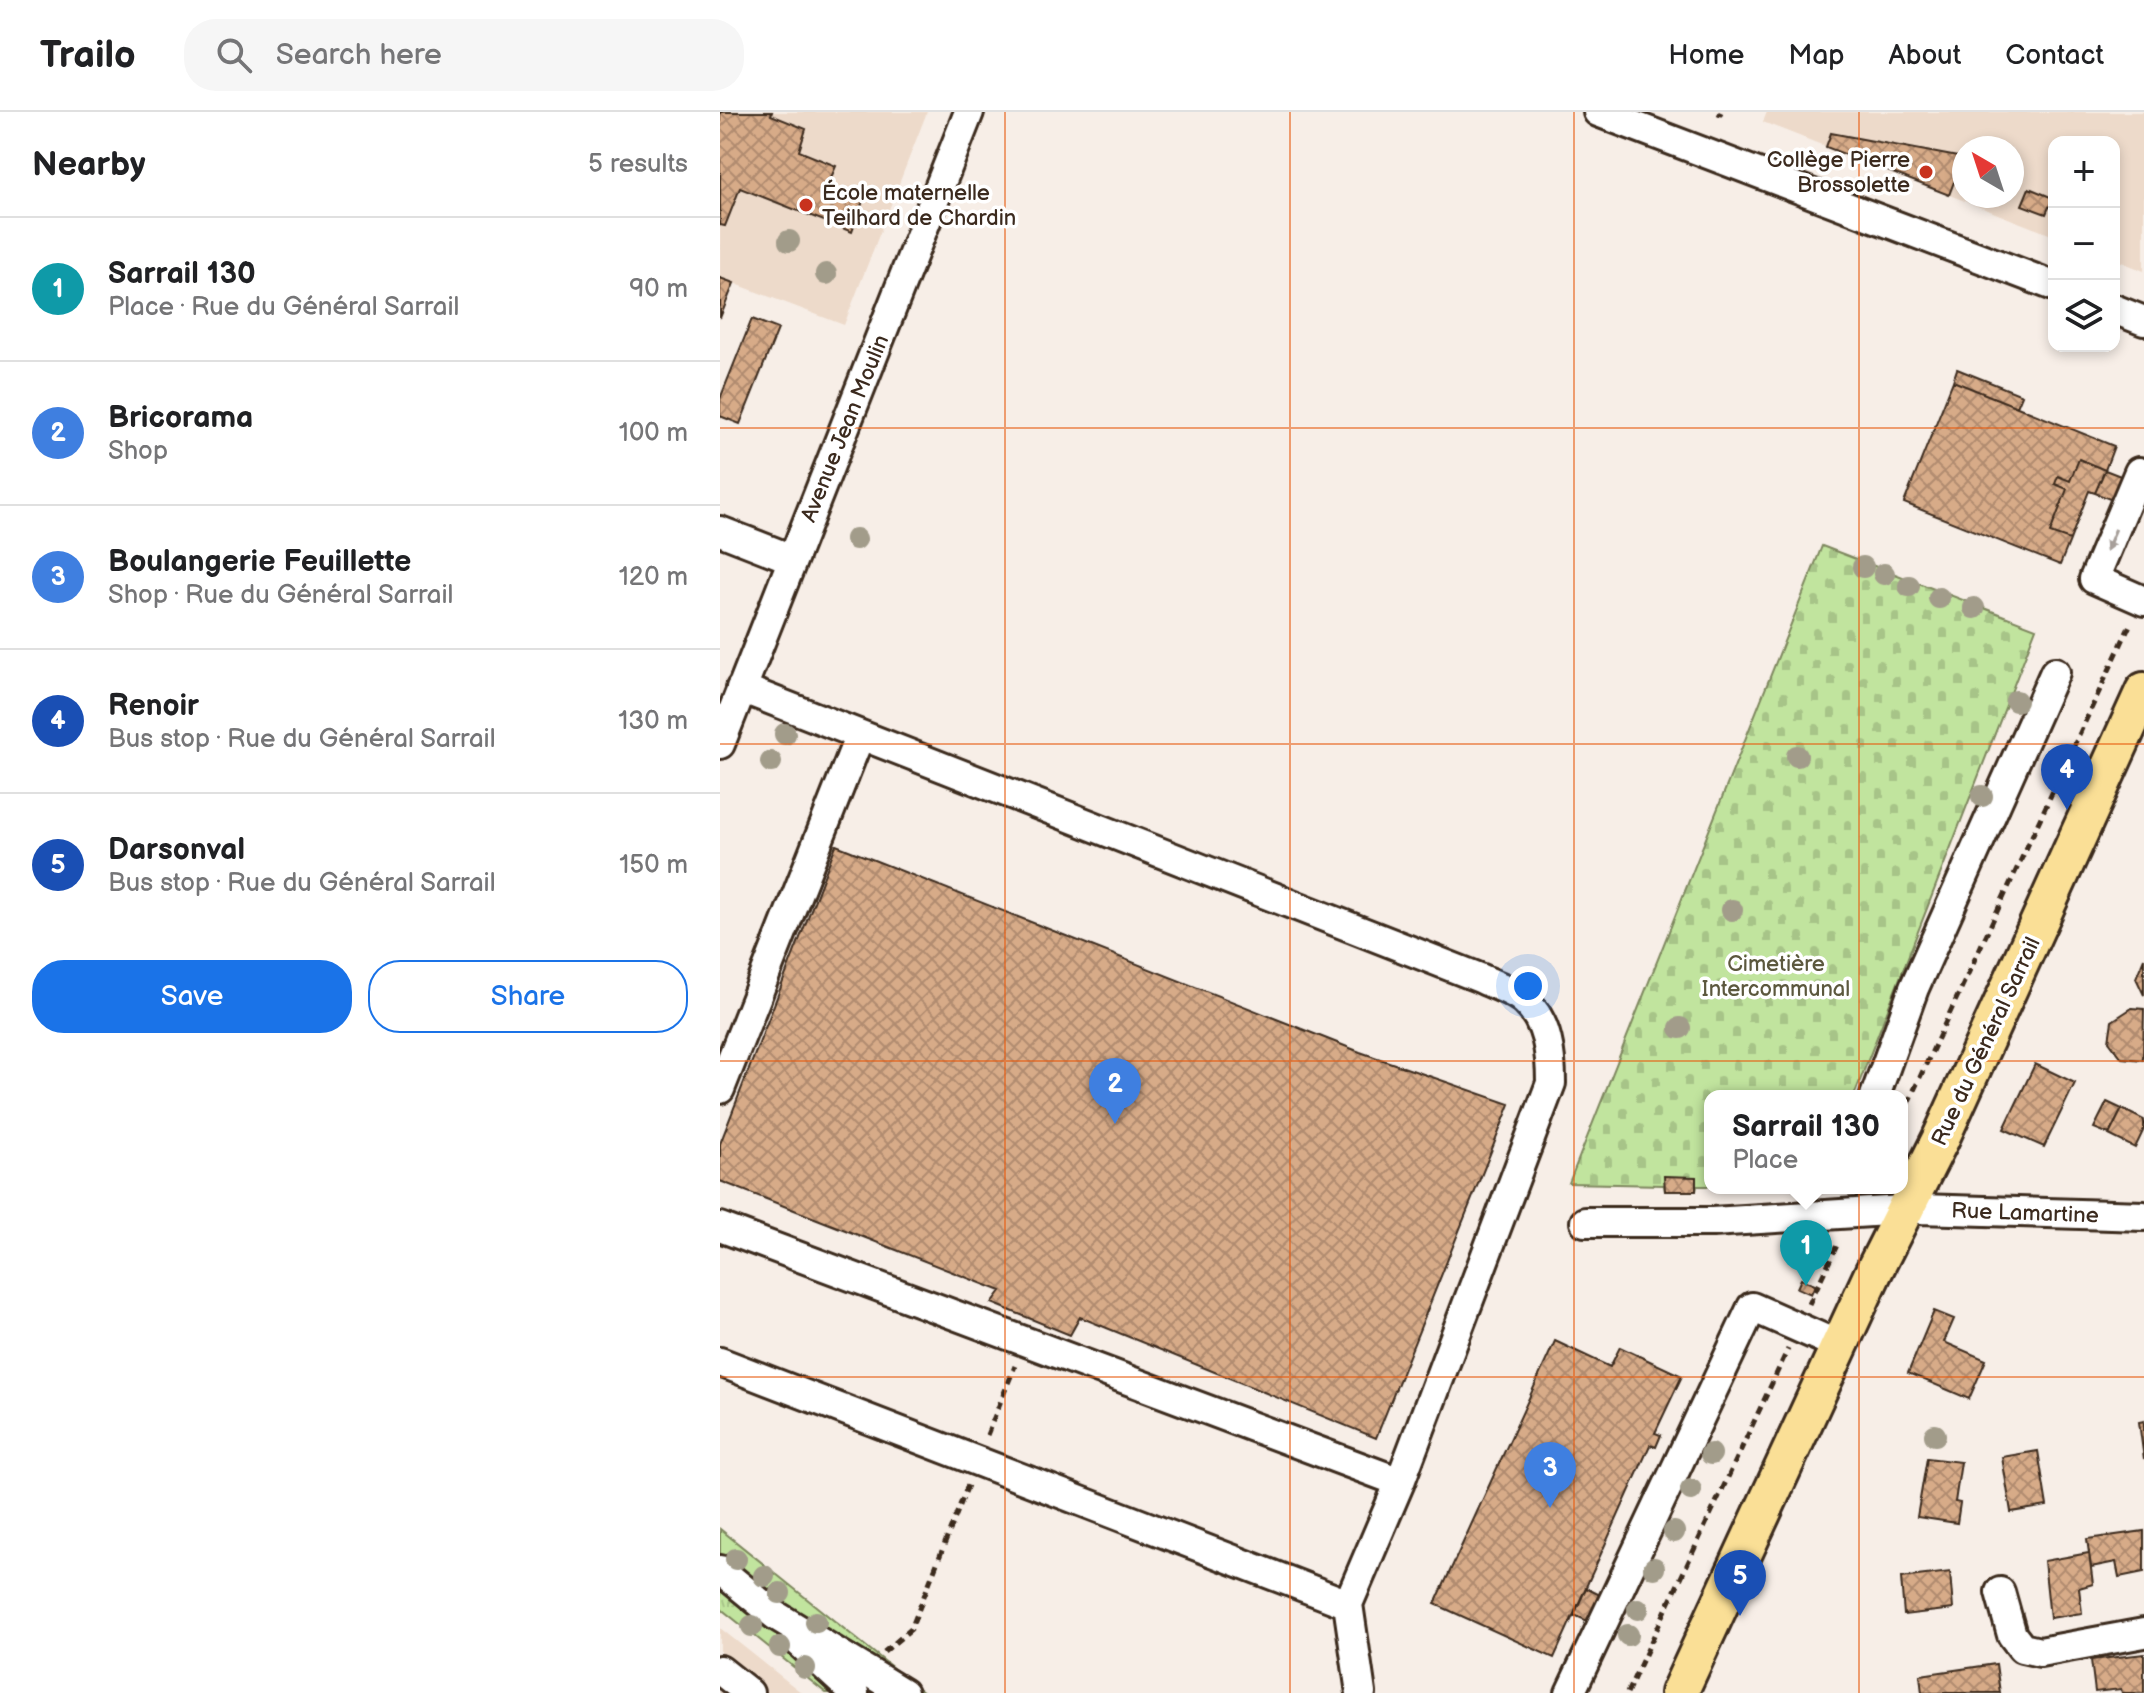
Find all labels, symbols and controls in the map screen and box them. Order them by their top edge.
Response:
search box [184,19,744,91]
text: Trailo [40,33,136,78]
icon: search [212,33,256,77]
text: Search here [276,37,442,73]
text: Home [1668,39,1744,72]
text: Map [1788,39,1845,72]
text: About [1889,39,1961,72]
text: Contact [2005,39,2104,72]
north arrow [1952,136,2024,208]
map controls [2048,136,2120,352]
button: + [2048,136,2120,208]
text: Nearby [32,144,146,185]
place label: Collège Pierre Brossolette [1767,147,1910,199]
text: 5 results [588,149,688,180]
marker: Collège Pierre Brossolette [1917,163,1935,181]
place label: École maternelle Teilhard de Chardin [822,179,1016,232]
marker: École maternelle Teilhard de Chardin [797,196,815,214]
button: − [2048,208,2120,280]
text: Sarrail 130 [108,256,256,292]
text: 1 [53,274,63,305]
text: 90 m [629,274,688,305]
button: layers [2048,280,2120,352]
text: Place · Rue du Général Sarrail [108,292,459,323]
street label: Avenue Jean Moulin [796,331,895,526]
text: Bricorama [108,400,253,436]
text: 2 [50,418,66,449]
text: 100 m [619,418,688,449]
text: Shop [108,436,168,467]
one-way arrow [2104,528,2117,552]
text: Boulangerie Feuillette [108,544,411,580]
text: 3 [50,562,66,593]
text: 120 m [619,562,688,593]
text: Shop · Rue du Général Sarrail [108,580,453,611]
text: Renoir [108,688,199,724]
text: 4 [50,706,66,737]
text: 130 m [618,706,688,737]
text: Bus stop · Rue du Général Sarrail [108,724,496,755]
pin: 4 [2041,744,2093,810]
text: Darsonval [108,832,245,868]
text: 5 [50,850,66,881]
text: 150 m [619,850,688,881]
text: Bus stop · Rue du Général Sarrail [108,868,496,899]
street label: Rue du Général Sarrail [1926,933,2047,1150]
park label: Cimetière Intercommunal [1702,951,1850,1003]
button: Save [32,960,352,1033]
button: Share [368,960,688,1033]
your location [1508,966,1548,1006]
pin: 2 [1089,1058,1141,1124]
popup [1704,1090,1908,1194]
text: Sarrail 130 [1732,1109,1880,1145]
text: Place [1732,1145,1798,1176]
street label: Rue Lamartine [1951,1197,2099,1230]
pin: 1 [1780,1220,1832,1286]
pin: 3 [1524,1442,1576,1508]
pin: 5 [1714,1550,1766,1616]

